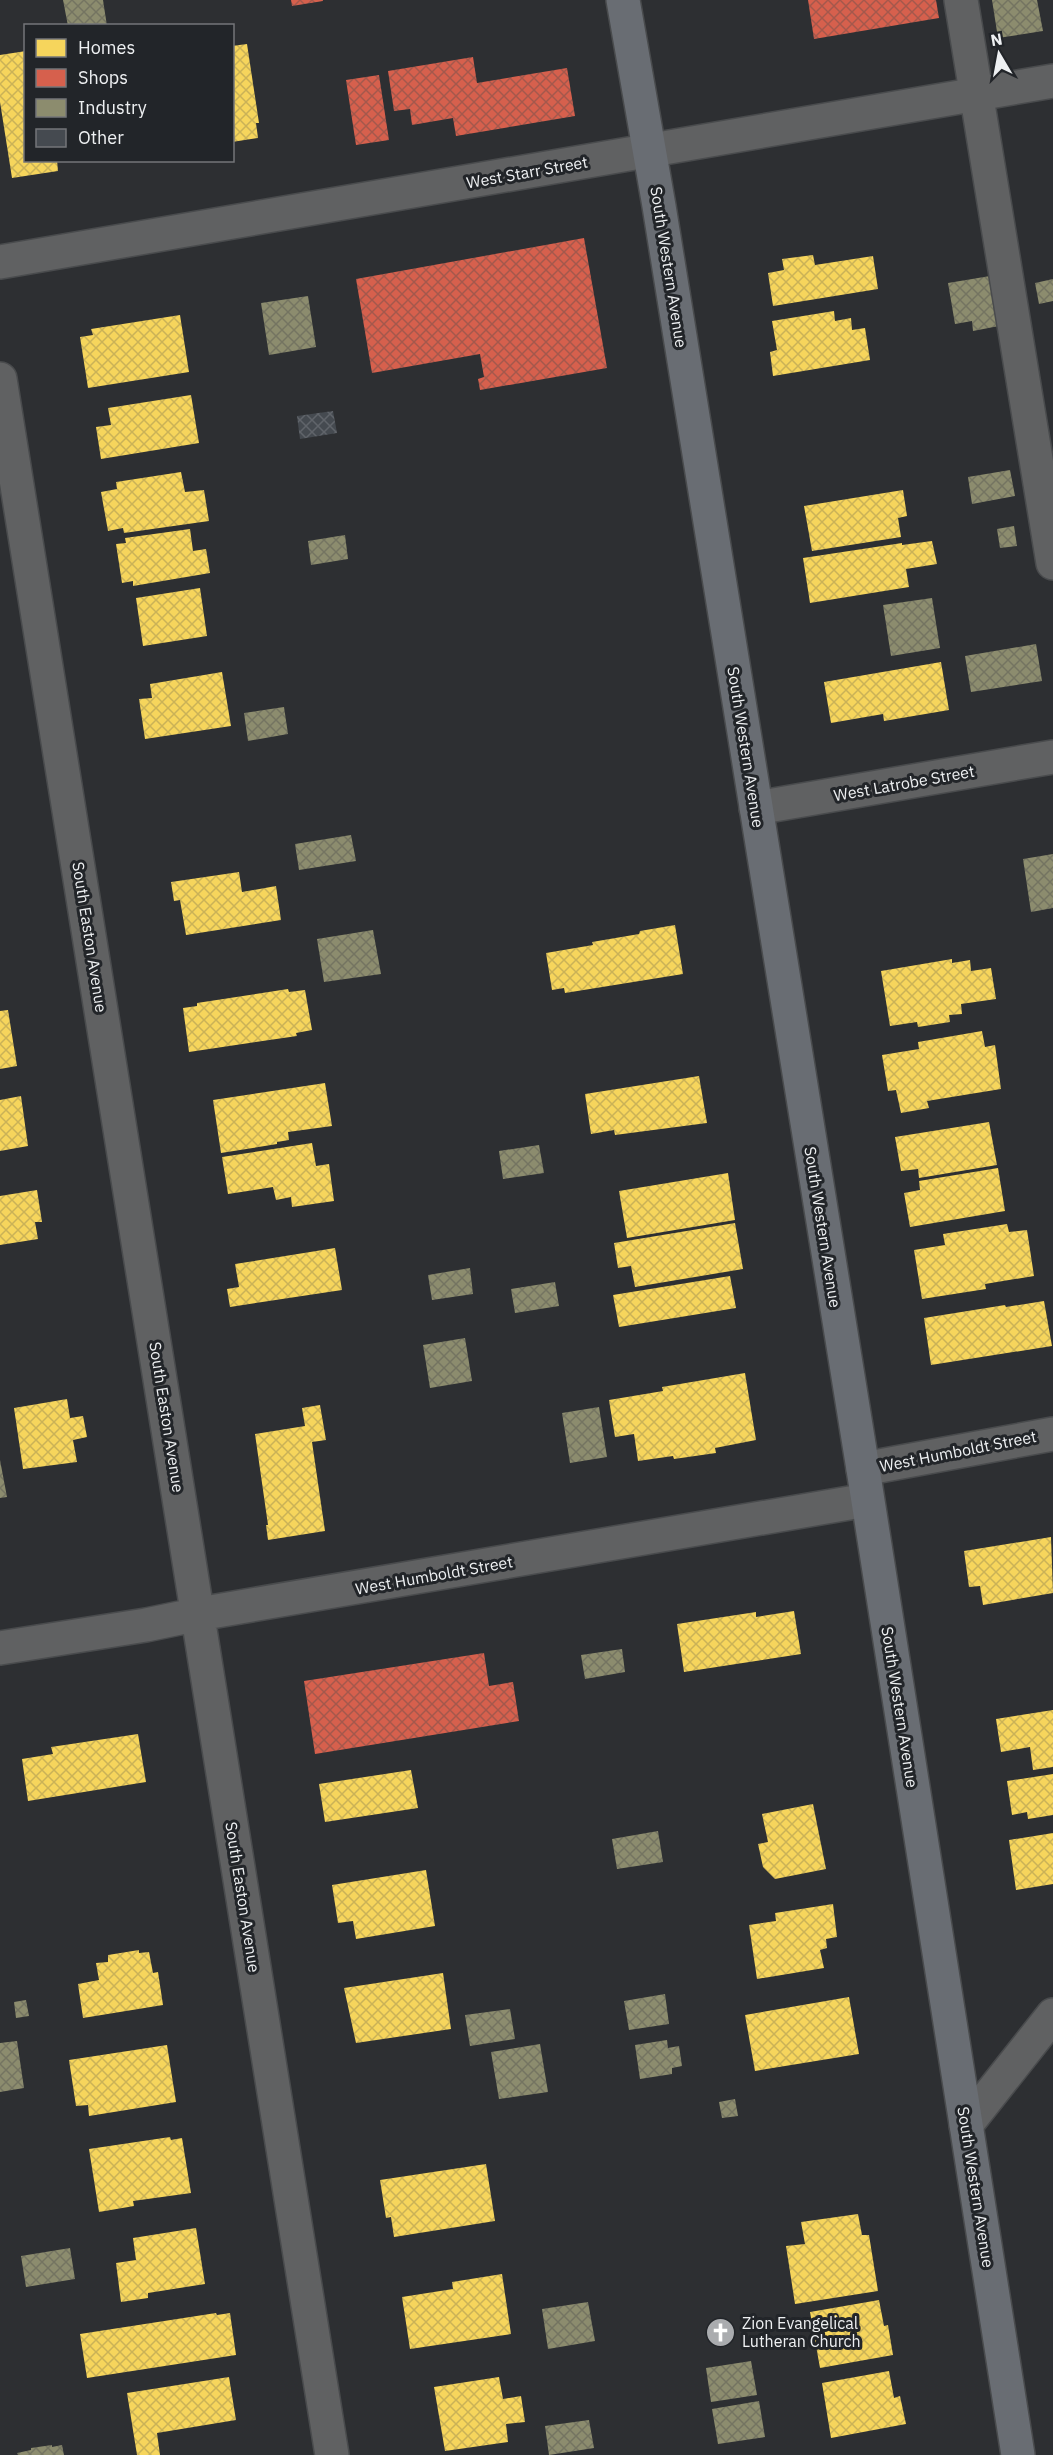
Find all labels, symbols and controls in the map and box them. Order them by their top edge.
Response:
legend [24,24,234,162]
north arrow [969,24,1029,84]
text: N [989,28,1004,50]
text: Homes [78,36,135,59]
text: Shops [78,66,128,89]
text: Industry [78,96,147,119]
text: Other [78,126,124,149]
street label: West Starr Street [465,151,589,193]
street label: South Western Avenue [646,185,692,349]
street label: South Western Avenue [723,665,769,829]
street label: West Latrobe Street [832,761,976,805]
street label: South Easton Avenue [68,860,112,1014]
street label: South Western Avenue [800,1145,846,1309]
street label: South Easton Avenue [145,1340,189,1494]
street label: West Humboldt Street [878,1426,1038,1476]
street label: West Humboldt Street [354,1551,514,1599]
street label: South Western Avenue [877,1625,923,1789]
street label: South Easton Avenue [221,1820,265,1974]
street label: South Western Avenue [953,2105,999,2269]
place label: Zion Evangelical Lutheran Church [742,2313,861,2351]
church icon: Zion Evangelical Lutheran Church [705,2316,737,2348]

